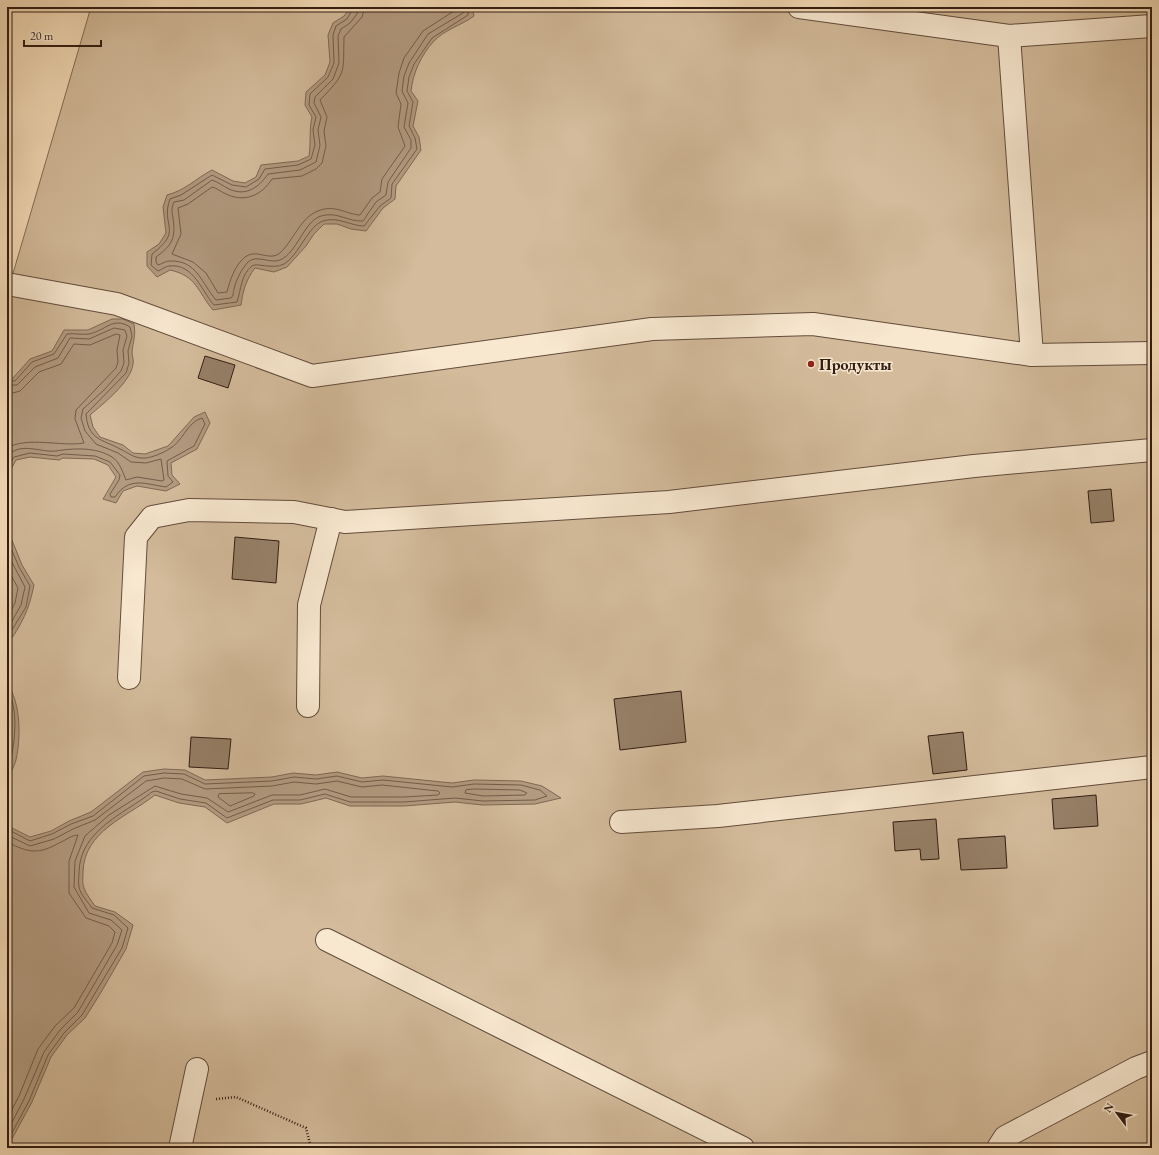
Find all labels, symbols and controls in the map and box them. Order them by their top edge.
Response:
scale bar [24,22,101,48]
text: 20 m [30,28,54,44]
place label: Продукты [819,354,892,375]
marker: Продукты [806,359,816,369]
north arrow [1097,1093,1137,1133]
text: N [1100,1100,1117,1115]

